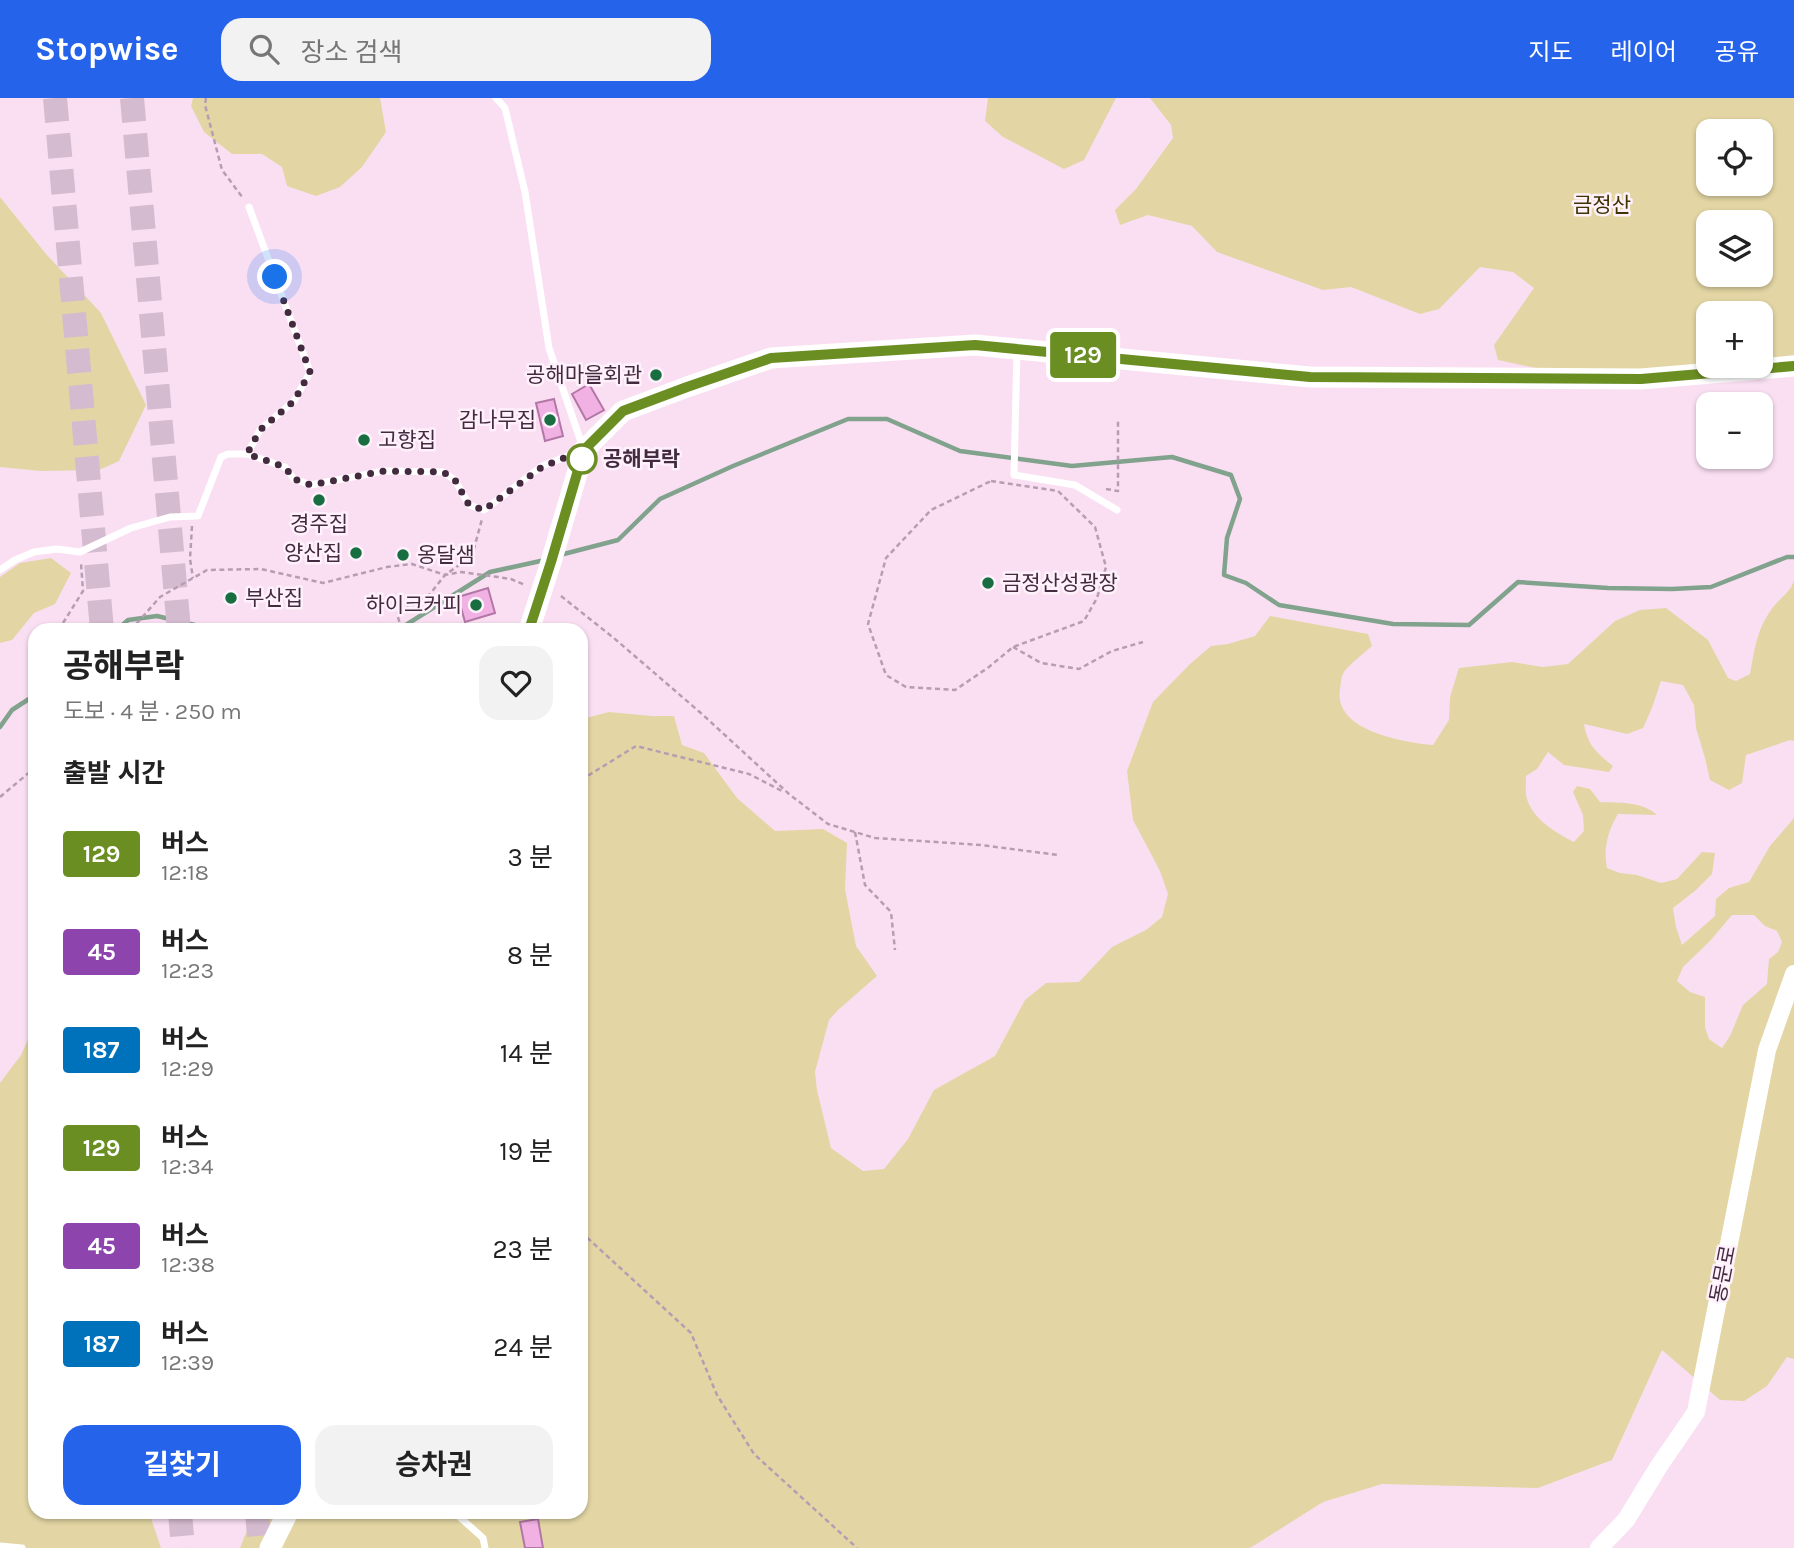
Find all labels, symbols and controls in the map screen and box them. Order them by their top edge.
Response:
search box [221,18,711,81]
text: Stopwise [35,30,179,68]
icon: search [245,30,283,68]
text: 장소 검색 [301,37,402,68]
text: 지도 [1528,38,1573,66]
text: 레이어 [1611,38,1677,66]
text: 공유 [1715,38,1759,66]
map controls [1696,119,1773,469]
button: locate [1696,119,1773,196]
park label: 금정산 [1573,193,1631,217]
button: layers [1696,210,1773,287]
your location [257,259,292,294]
button: + [1696,301,1773,378]
line badge: 129 [1043,332,1123,378]
text: 129 [1064,341,1102,369]
place label: 공해마을회관 [526,363,642,387]
marker: 공해마을회관 [648,367,664,383]
button: − [1696,392,1773,469]
place label: 감나무집 [459,408,536,432]
marker: 감나무집 [542,412,558,428]
place label: 고향집 [378,428,436,452]
marker: 고향집 [356,432,372,448]
marker: 공해부락 [567,444,597,474]
place label: 공해부락 [603,447,680,471]
marker: 경주집 [311,492,327,508]
place label: 경주집 [290,512,348,536]
place label: 양산집 [284,541,342,565]
place label: 옹달샘 [417,543,475,567]
marker: 양산집 [348,545,364,561]
marker: 옹달샘 [395,547,411,563]
place label: 금정산성광장 [1002,571,1118,595]
marker: 금정산성광장 [980,575,996,591]
place label: 부산집 [245,586,303,610]
marker: 부산집 [223,590,239,606]
place label: 하이크커피 [365,593,462,617]
marker: 하이크커피 [468,597,484,613]
button: heart [479,646,553,720]
text: 공해부락 [63,647,184,685]
text: 도보 · 4 분 · 250 m [63,698,242,725]
text: 출발 시간 [63,758,165,789]
text: 버스 [161,828,209,859]
text: 129 [83,840,120,868]
text: 3 분 [508,842,553,873]
text: 12:18 [161,859,209,886]
text: 버스 [161,926,209,957]
text: 45 [87,938,116,966]
text: 8 분 [507,940,553,971]
text: 12:23 [161,957,214,984]
text: 버스 [161,1024,209,1055]
text: 187 [83,1036,120,1064]
text: 14 분 [500,1038,553,1069]
text: 12:29 [161,1055,214,1082]
text: 버스 [161,1122,209,1153]
text: 129 [83,1134,120,1162]
text: 19 분 [499,1136,553,1167]
text: 12:34 [161,1153,214,1180]
text: 버스 [161,1220,209,1251]
text: 45 [87,1232,116,1260]
text: 23 분 [492,1234,553,1265]
street label: 동문로 [1706,1243,1740,1305]
text: 12:38 [161,1251,215,1278]
text: 버스 [161,1318,209,1349]
text: 187 [83,1330,120,1358]
text: 24 분 [493,1332,553,1363]
text: 12:39 [161,1349,214,1376]
button: 길찾기 [63,1425,301,1505]
button: 승차권 [315,1425,553,1505]

